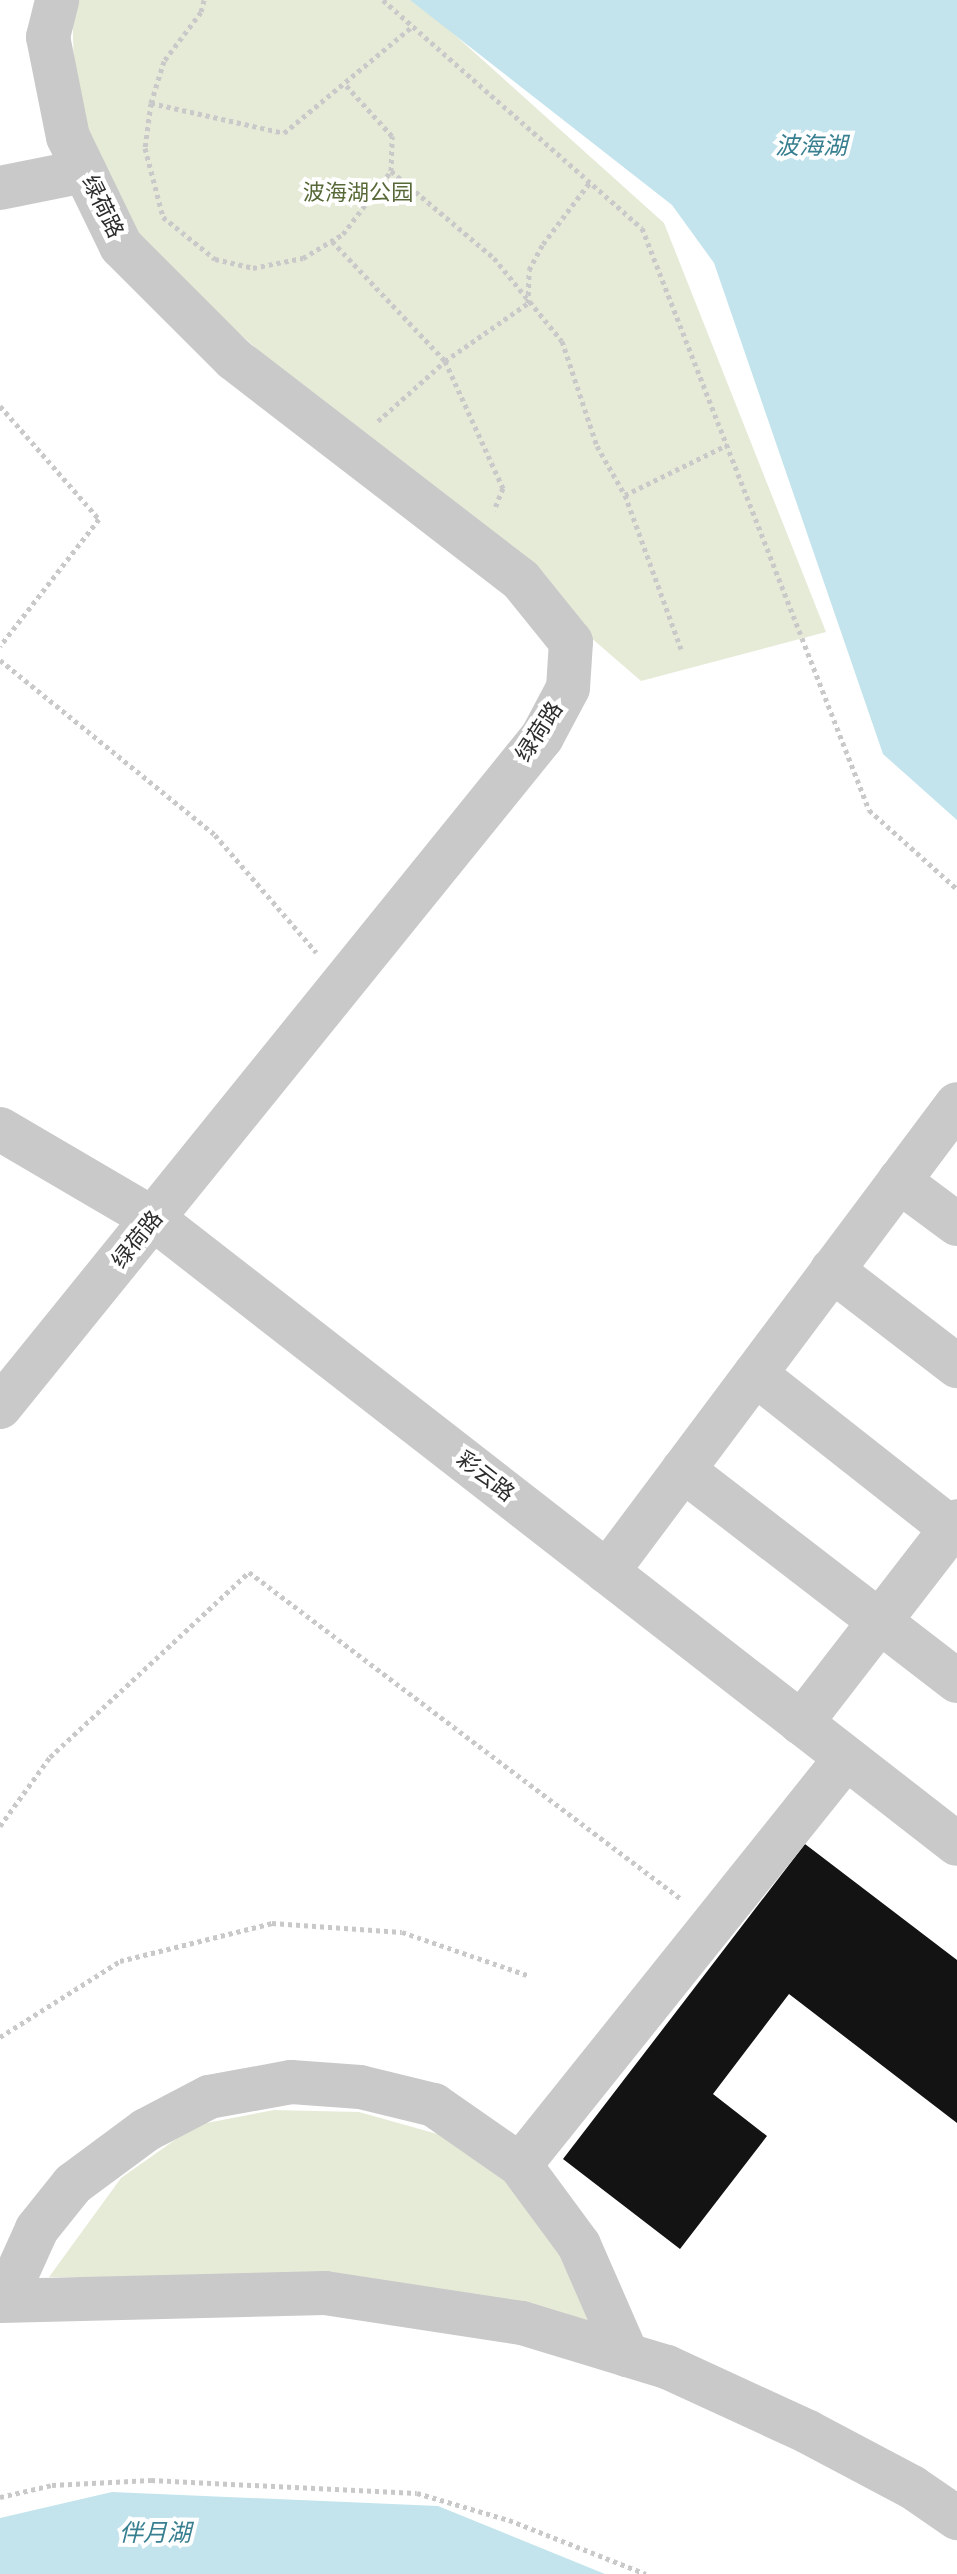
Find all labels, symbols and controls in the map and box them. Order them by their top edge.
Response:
water label: 波海湖 [775,133,847,161]
street label: 绿荷路 [76,172,128,242]
park label: 波海湖公园 [303,181,413,207]
street label: 绿荷路 [511,697,569,767]
street label: 绿荷路 [107,1206,169,1274]
street label: 彩云路 [451,1446,519,1508]
water label: 伴月湖 [119,2520,191,2548]

